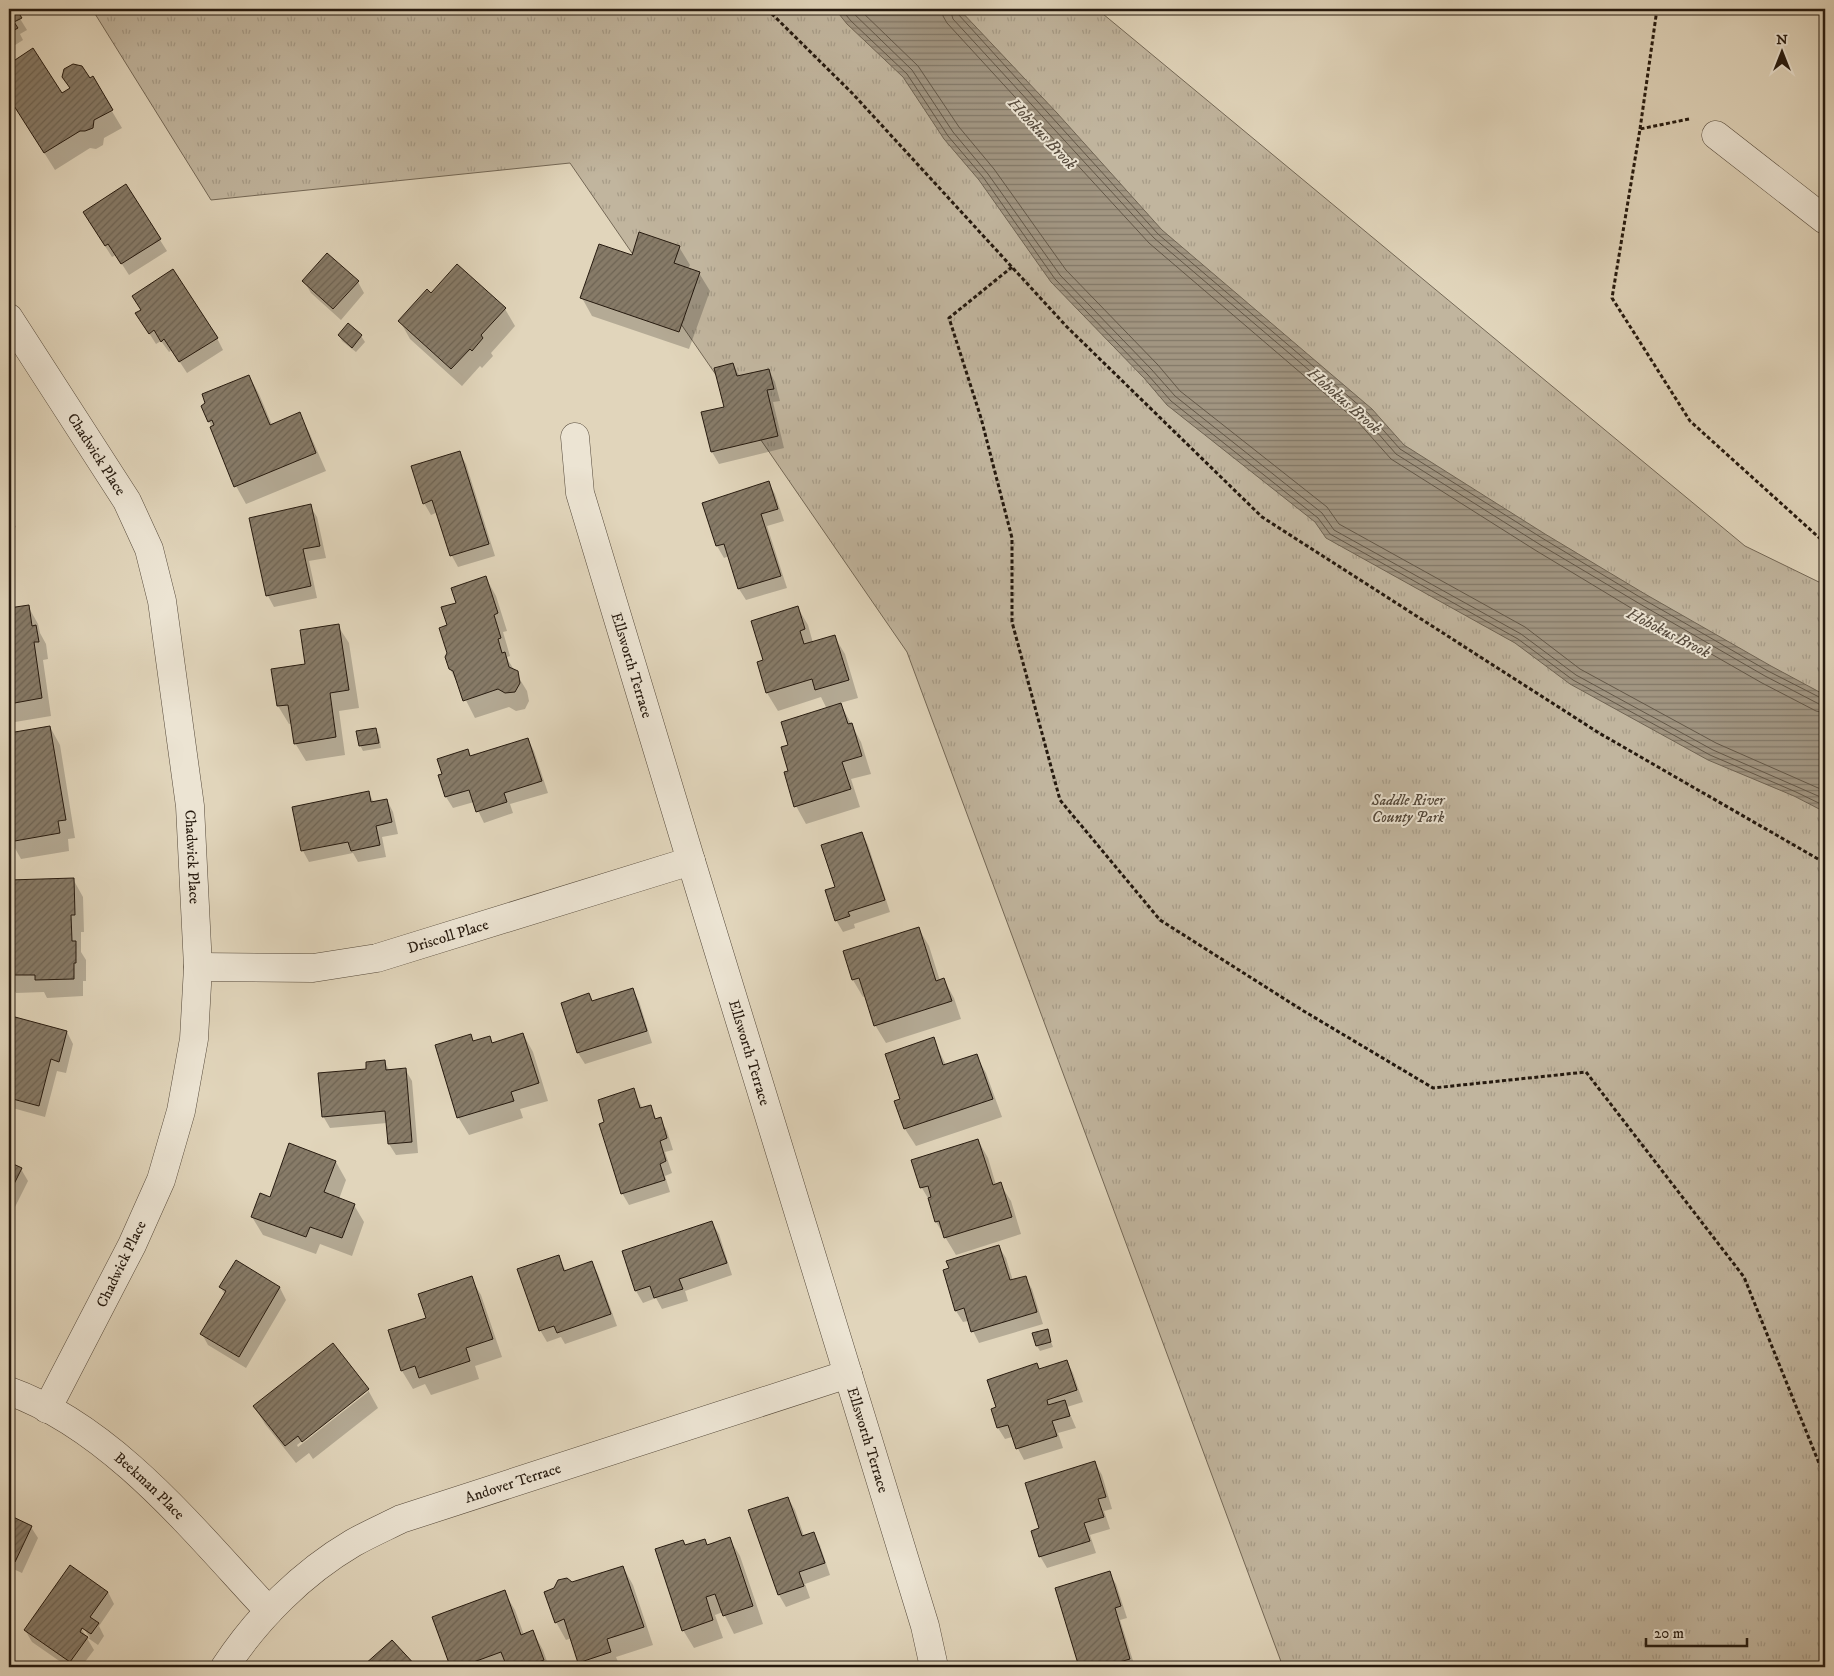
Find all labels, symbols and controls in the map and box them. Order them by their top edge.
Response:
north arrow [1756,28,1806,78]
text: N [1776,31,1788,49]
water label: Hohokus Brook [1003,93,1081,174]
water label: Hohokus Brook [1303,363,1386,438]
street label: Chadwick Place [63,410,130,499]
water label: Hohokus Brook [1622,603,1714,663]
street label: Ellsworth Terrace [607,610,656,720]
park label: Saddle River County Park [1371,791,1446,827]
street label: Chadwick Place [180,809,204,905]
street label: Driscoll Place [405,915,491,958]
street label: Ellsworth Terrace [724,998,774,1108]
street label: Chadwick Place [92,1218,151,1311]
street label: Ellsworth Terrace [843,1385,893,1495]
street label: Beekman Place [110,1448,189,1524]
street label: Andover Terrace [462,1459,564,1508]
scale bar [1646,1616,1748,1648]
text: 20 m [1654,1624,1684,1643]

